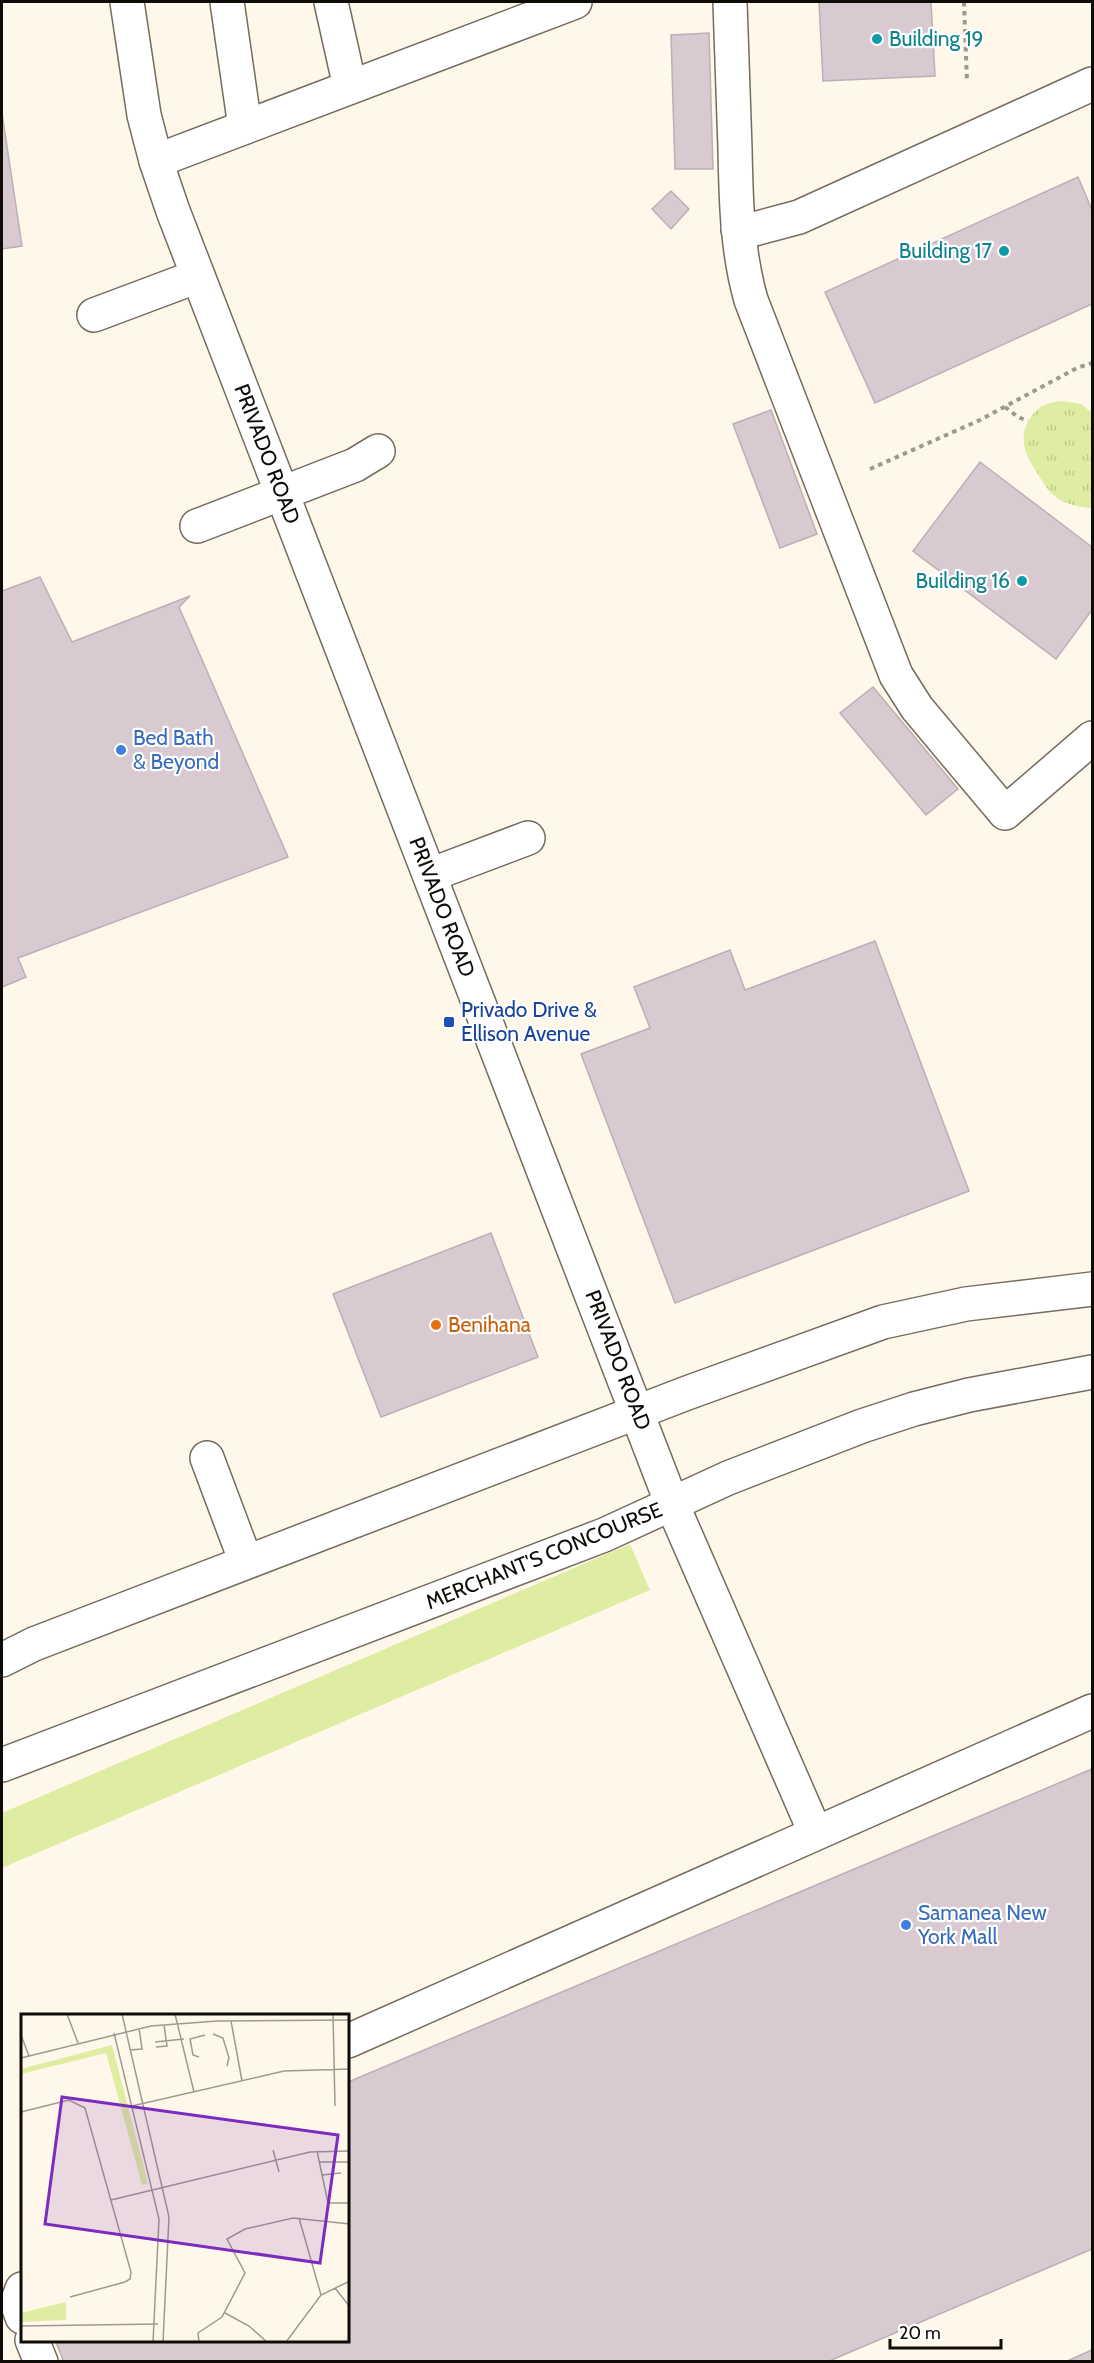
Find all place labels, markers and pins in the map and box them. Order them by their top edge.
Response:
place label: Building 19 [889,26,984,51]
marker: Building 19 [870,32,884,46]
place label: Building 17 [899,238,992,263]
marker: Building 17 [997,244,1011,258]
place label: Building 16 [915,568,1010,593]
marker: Building 16 [1015,574,1029,588]
place label: Bed Bath & Beyond [133,725,219,774]
marker: Bed Bath & Beyond [114,743,128,757]
place label: Privado Drive & Ellison Avenue [461,997,597,1046]
marker: Privado Drive & Ellison Avenue [442,1015,456,1029]
place label: Benihana [448,1312,531,1337]
marker: Benihana [429,1318,443,1332]
place label: Samanea New York Mall [917,1900,1047,1949]
marker: Samanea New York Mall [899,1918,913,1932]

